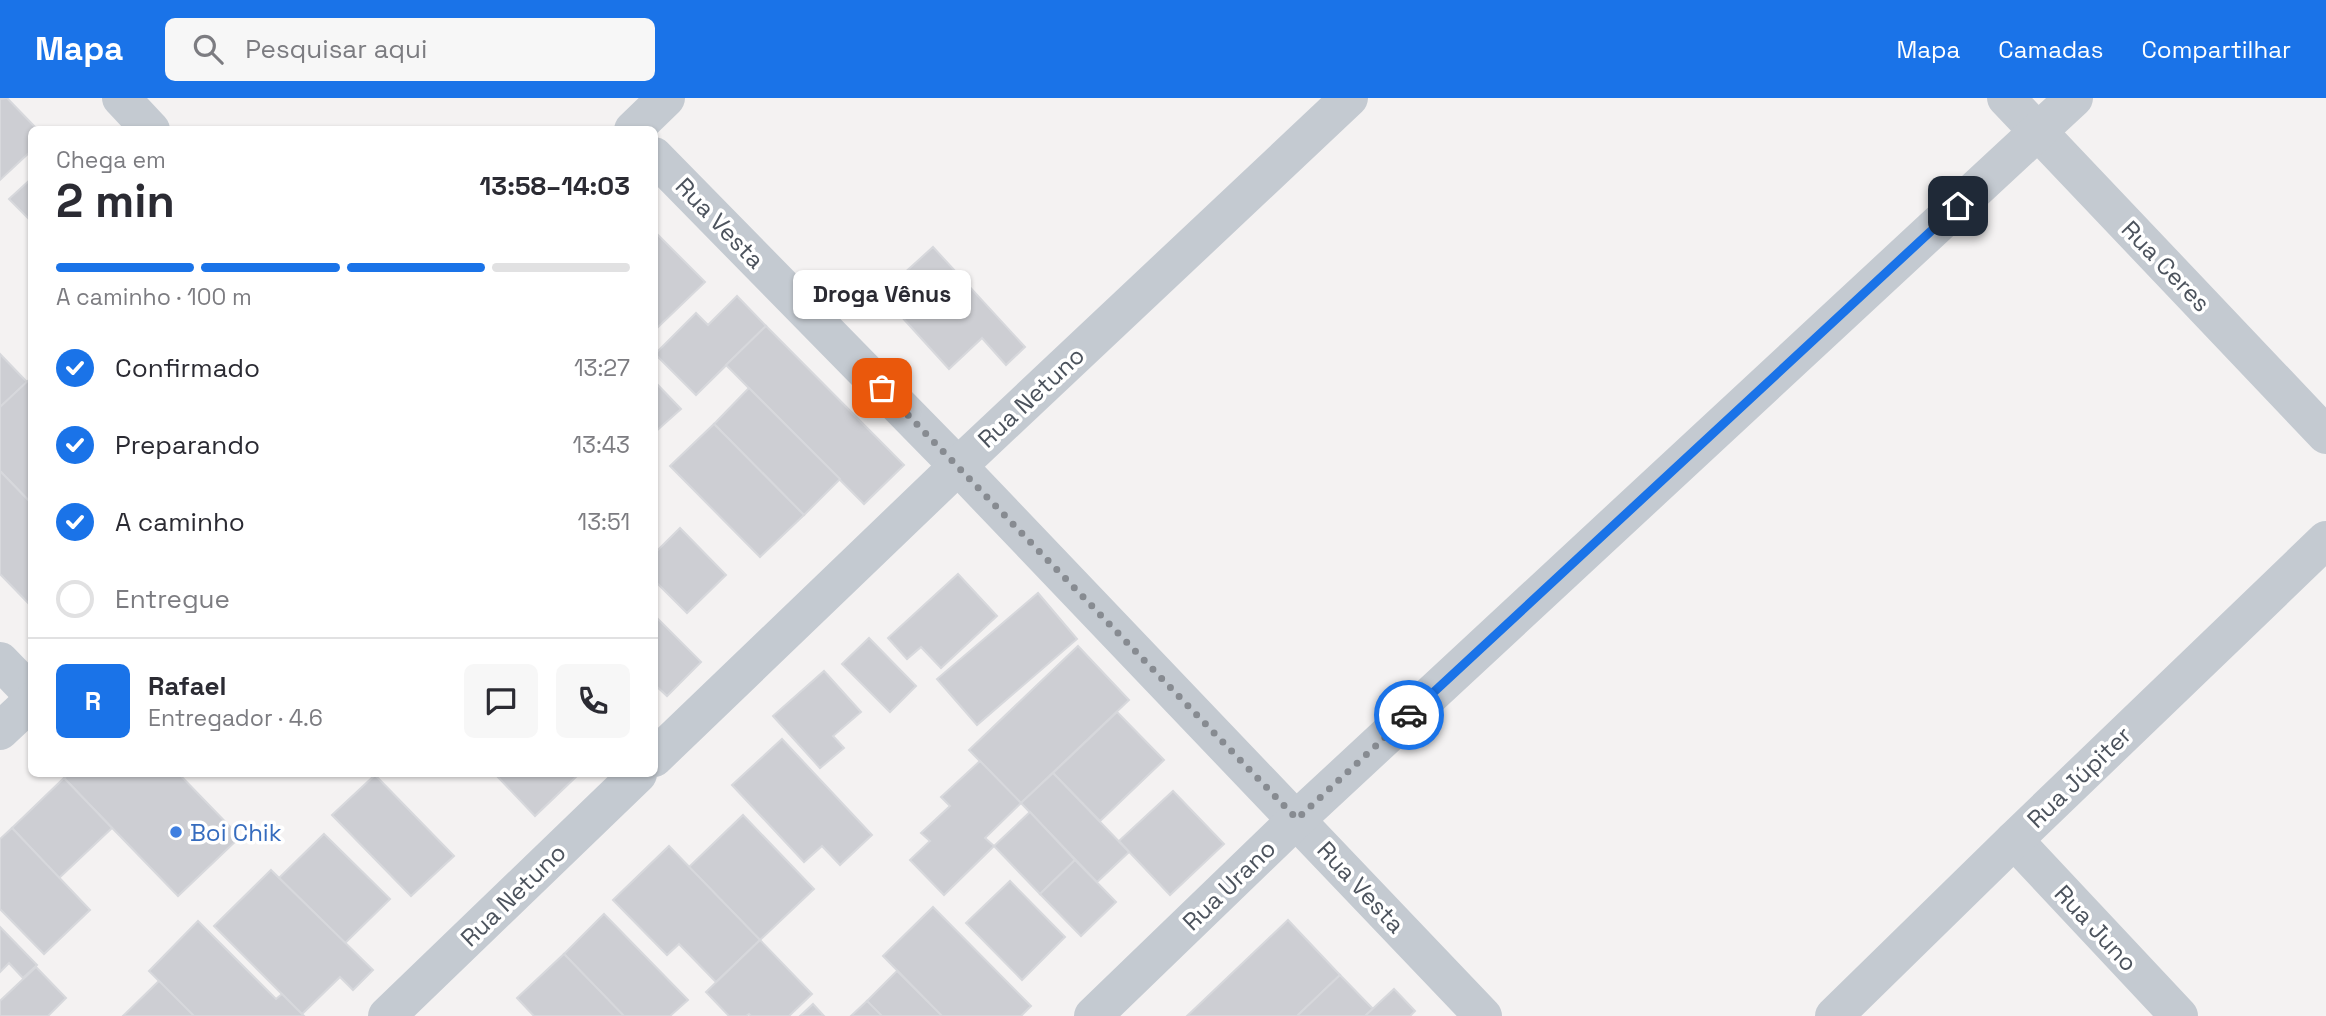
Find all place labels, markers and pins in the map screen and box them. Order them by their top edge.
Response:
pin [1928,176,1988,236]
callout: Droga Vênus [793,269,971,318]
pin [852,358,912,418]
place label: Boi Chik [190,817,282,848]
marker: Boi Chik [168,824,184,840]

